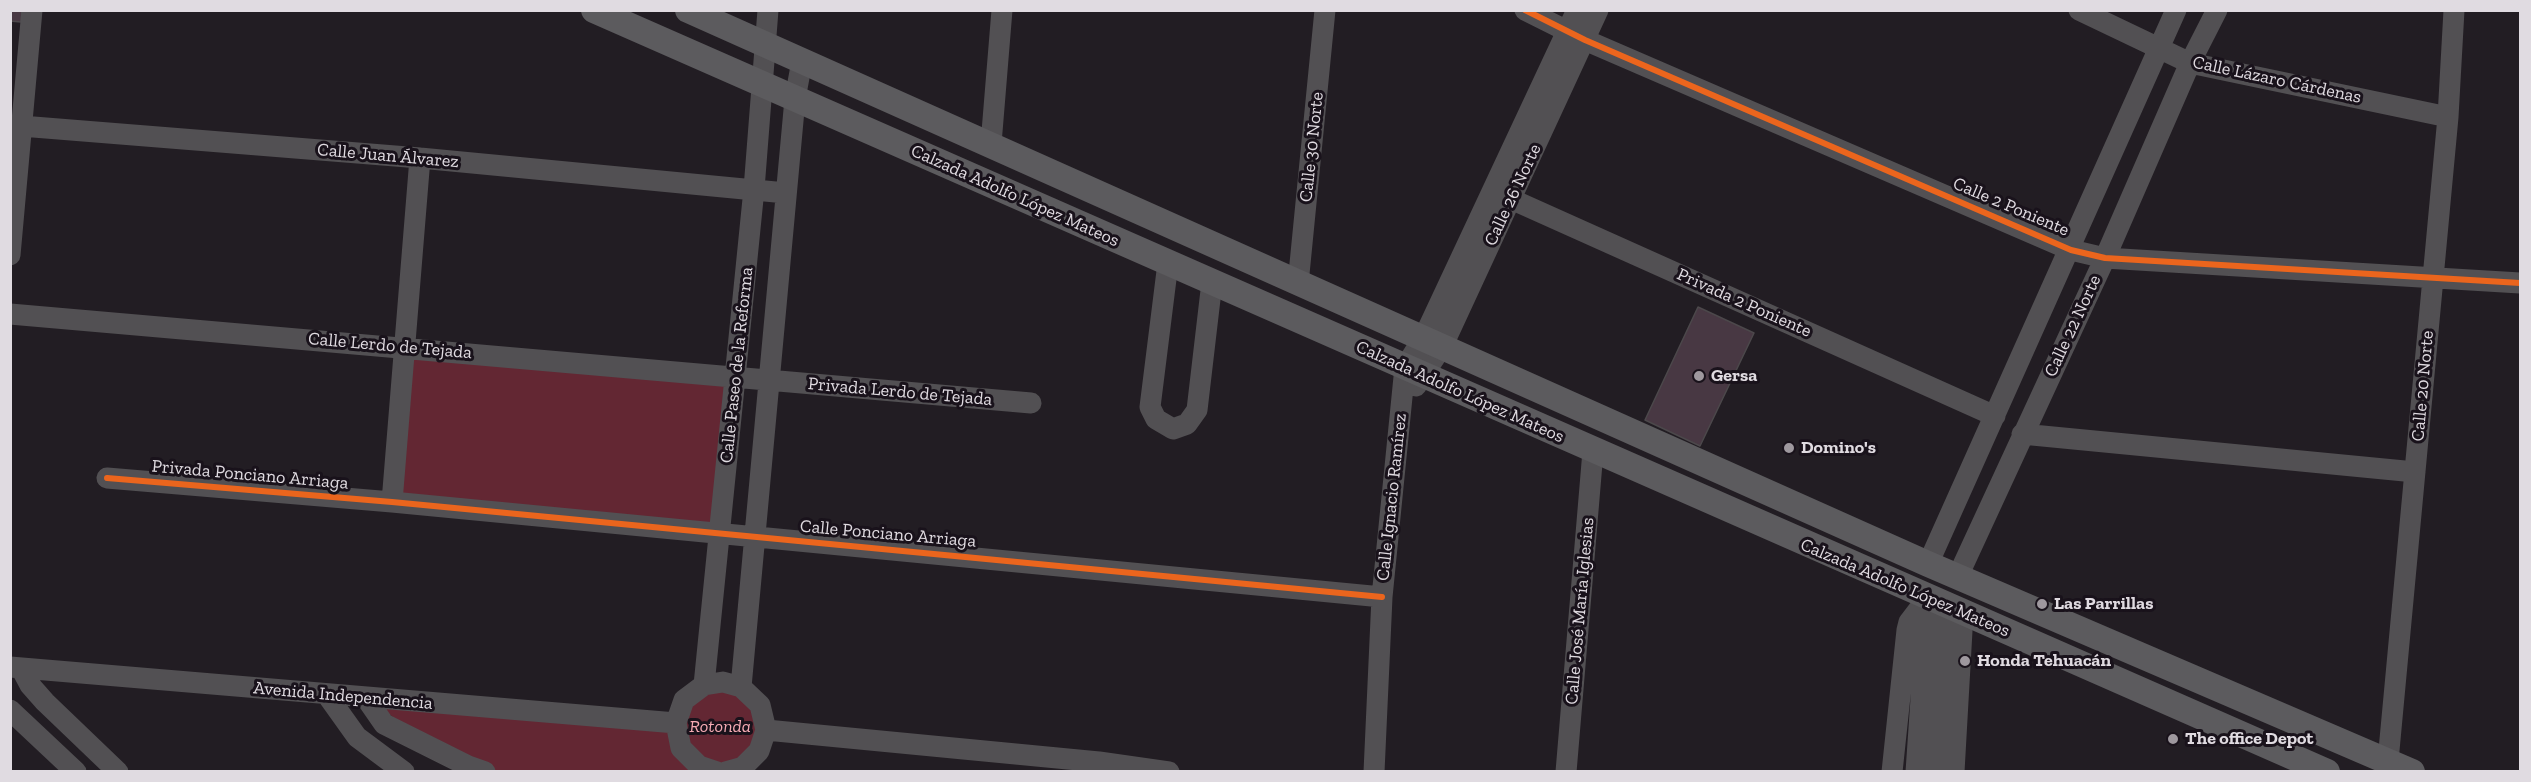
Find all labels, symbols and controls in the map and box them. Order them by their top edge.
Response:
street label: Calle Lázaro Cárdenas [2191,52,2363,108]
street label: Calle 30 Norte [1295,91,1329,203]
street label: Calle Juan Álvarez [316,139,460,173]
street label: Calzada Adolfo López Mateos [908,140,1122,252]
street label: Calle 26 Norte [1480,141,1546,249]
street label: Calle 2 Poniente [1950,173,2072,241]
street label: Privada 2 Poniente [1673,264,1815,342]
street label: Calle Paseo de la Reforma [716,266,758,464]
street label: Calle 22 Norte [2040,272,2106,380]
street label: Calle Lerdo de Tejada [307,328,473,364]
street label: Calle 20 Norte [2407,330,2439,442]
street label: Calzada Adolfo López Mateos [1353,336,1567,448]
place label: Gersa [1711,365,1757,387]
marker: Gersa [1692,369,1706,383]
street label: Privada Lerdo de Tejada [807,373,993,411]
street label: Calle Ignacio Ramírez [1372,412,1412,582]
place label: Domino's [1801,437,1876,459]
marker: Domino's [1782,441,1796,455]
street label: Privada Ponciano Arriaga [151,456,349,494]
street label: Calle Ponciano Arriaga [799,516,977,552]
street label: Calle José María Iglesias [1561,517,1599,705]
street label: Calzada Adolfo López Mateos [1797,534,2013,642]
place label: Las Parrillas [2054,593,2153,615]
marker: Las Parrillas [2035,597,2049,611]
place label: Honda Tehuacán [1977,650,2111,672]
marker: Honda Tehuacán [1958,654,1972,668]
street label: Avenida Independencia [252,677,434,715]
park label: Rotonda [689,716,751,738]
place label: The office Depot [2185,728,2313,750]
marker: The office Depot [2166,732,2180,746]

